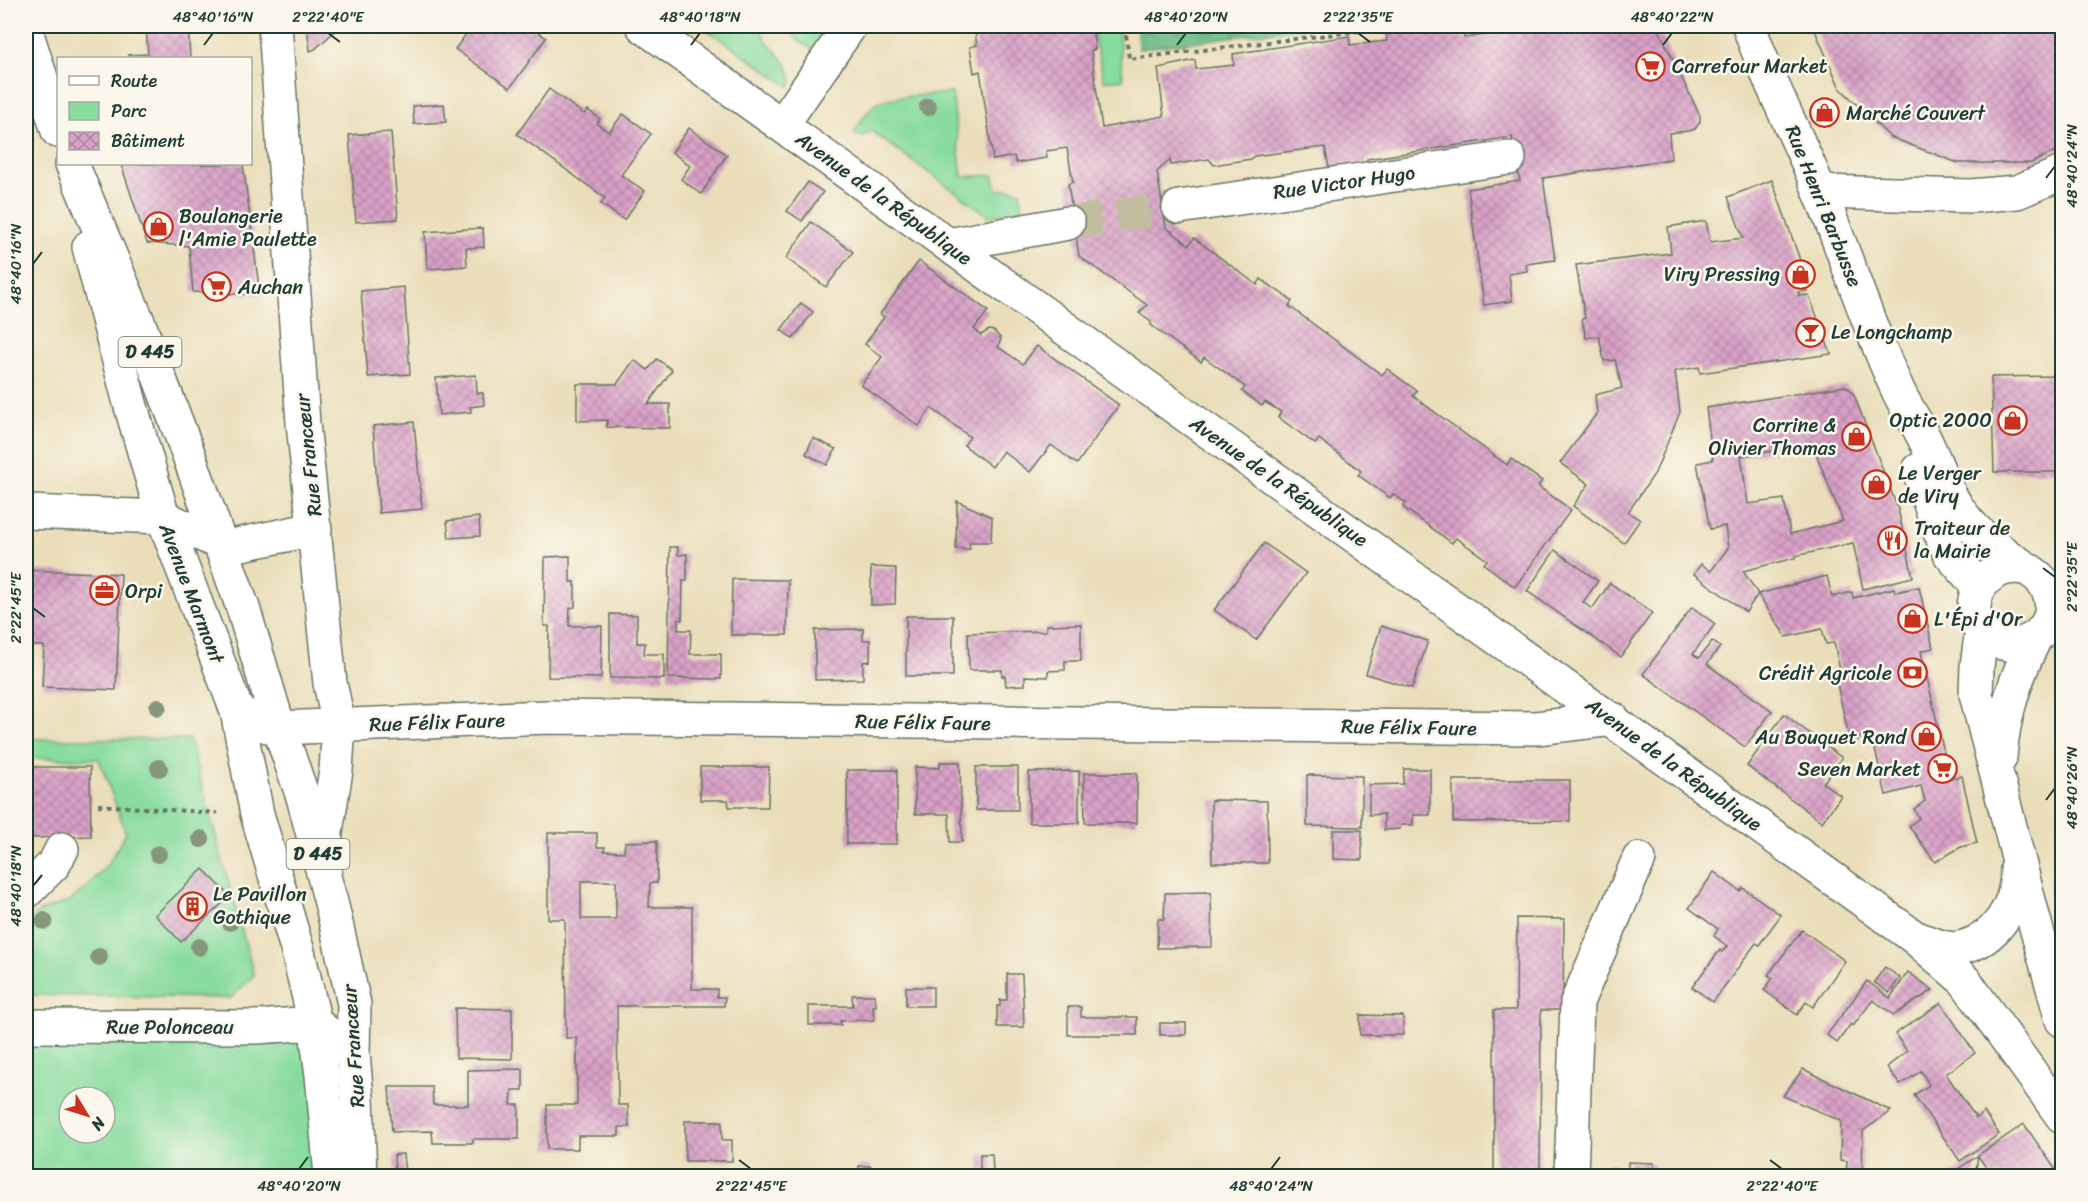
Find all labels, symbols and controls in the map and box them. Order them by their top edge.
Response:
text: 48°40'16"N [173,4,254,30]
text: 2°22'40"E [292,4,365,30]
text: 48°40'18"N [659,4,741,30]
text: 48°40'20"N [1144,4,1229,30]
text: 2°22'35"E [1323,4,1395,30]
text: 48°40'22"N [1630,4,1714,30]
place label: Carrefour Market [1672,49,1828,84]
supermarket icon: Carrefour Market [1635,50,1667,82]
legend [57,57,252,165]
text: Route [111,65,158,97]
text: Parc [111,95,147,127]
place label: Marché Couvert [1846,96,1986,131]
shop icon: Marché Couvert [1809,97,1841,129]
street label: Rue Henri Barbusse [1775,120,1872,293]
street label: Avenue de la République [787,121,980,275]
text: 48°40'24"N [2059,123,2085,208]
text: Bâtiment [111,125,185,157]
street label: Rue Victor Hugo [1271,155,1417,210]
place label: Boulangerie l'Amie Paulette [179,199,317,257]
shop icon: Boulangerie l'Amie Paulette [142,211,174,243]
text: 48°40'16"N [3,223,29,304]
place label: Viry Pressing [1664,257,1780,292]
shop icon: Viry Pressing [1785,258,1817,290]
place label: Auchan [237,270,303,305]
supermarket icon: Auchan [201,271,233,303]
place label: Le Longchamp [1831,315,1953,350]
bar icon: Le Longchamp [1794,316,1826,348]
road number: D 445 [118,337,182,367]
street label: Rue Francœur [284,390,332,518]
place label: Optic 2000 [1890,403,1992,438]
shop icon: Optic 2000 [1997,404,2029,436]
street label: Avenue de la République [1181,406,1376,557]
place label: Corrine & Olivier Thomas [1709,408,1837,466]
shop icon: Corrine & Olivier Thomas [1841,421,1873,453]
place label: Le Verger de Viry [1898,456,1982,514]
shop icon: Le Verger de Viry [1861,469,1893,501]
place label: Traiteur de la Mairie [1914,511,2010,569]
street label: Avenue Marmont [148,517,235,669]
restaurant icon: Traiteur de la Mairie [1877,524,1909,556]
text: 2°22'35"E [2059,540,2085,612]
text: 2°22'45"E [3,571,29,644]
place label: Orpi [125,574,164,609]
office icon: Orpi [88,575,120,607]
place label: L'Épi d'Or [1934,602,2023,637]
shop icon: L'Épi d'Or [1897,603,1929,635]
place label: Crédit Agricole [1759,656,1892,691]
bank icon: Crédit Agricole [1897,657,1929,689]
street label: Avenue de la République [1577,687,1770,841]
street label: Rue Félix Faure [369,703,506,742]
street label: Rue Félix Faure [855,704,991,741]
street label: Rue Félix Faure [1341,709,1477,746]
place label: Au Bouquet Rond [1754,720,1907,755]
shop icon: Au Bouquet Rond [1911,721,1943,753]
text: 48°40'26"N [2059,746,2085,830]
place label: Seven Market [1798,752,1921,787]
supermarket icon: Seven Market [1926,753,1958,785]
road number: D 445 [286,839,350,869]
text: 48°40'18"N [3,845,29,927]
place label: Le Pavillon Gothique [213,877,307,935]
building icon: Le Pavillon Gothique [176,890,208,922]
street label: Rue Francœur [332,982,375,1109]
street label: Rue Polonceau [106,1010,234,1045]
north arrow [57,1085,117,1145]
text: N [83,1110,114,1138]
text: 48°40'20"N [257,1173,342,1199]
text: 2°22'45"E [715,1173,788,1199]
text: 48°40'24"N [1229,1173,1314,1199]
text: 2°22'40"E [1746,1173,1819,1199]

